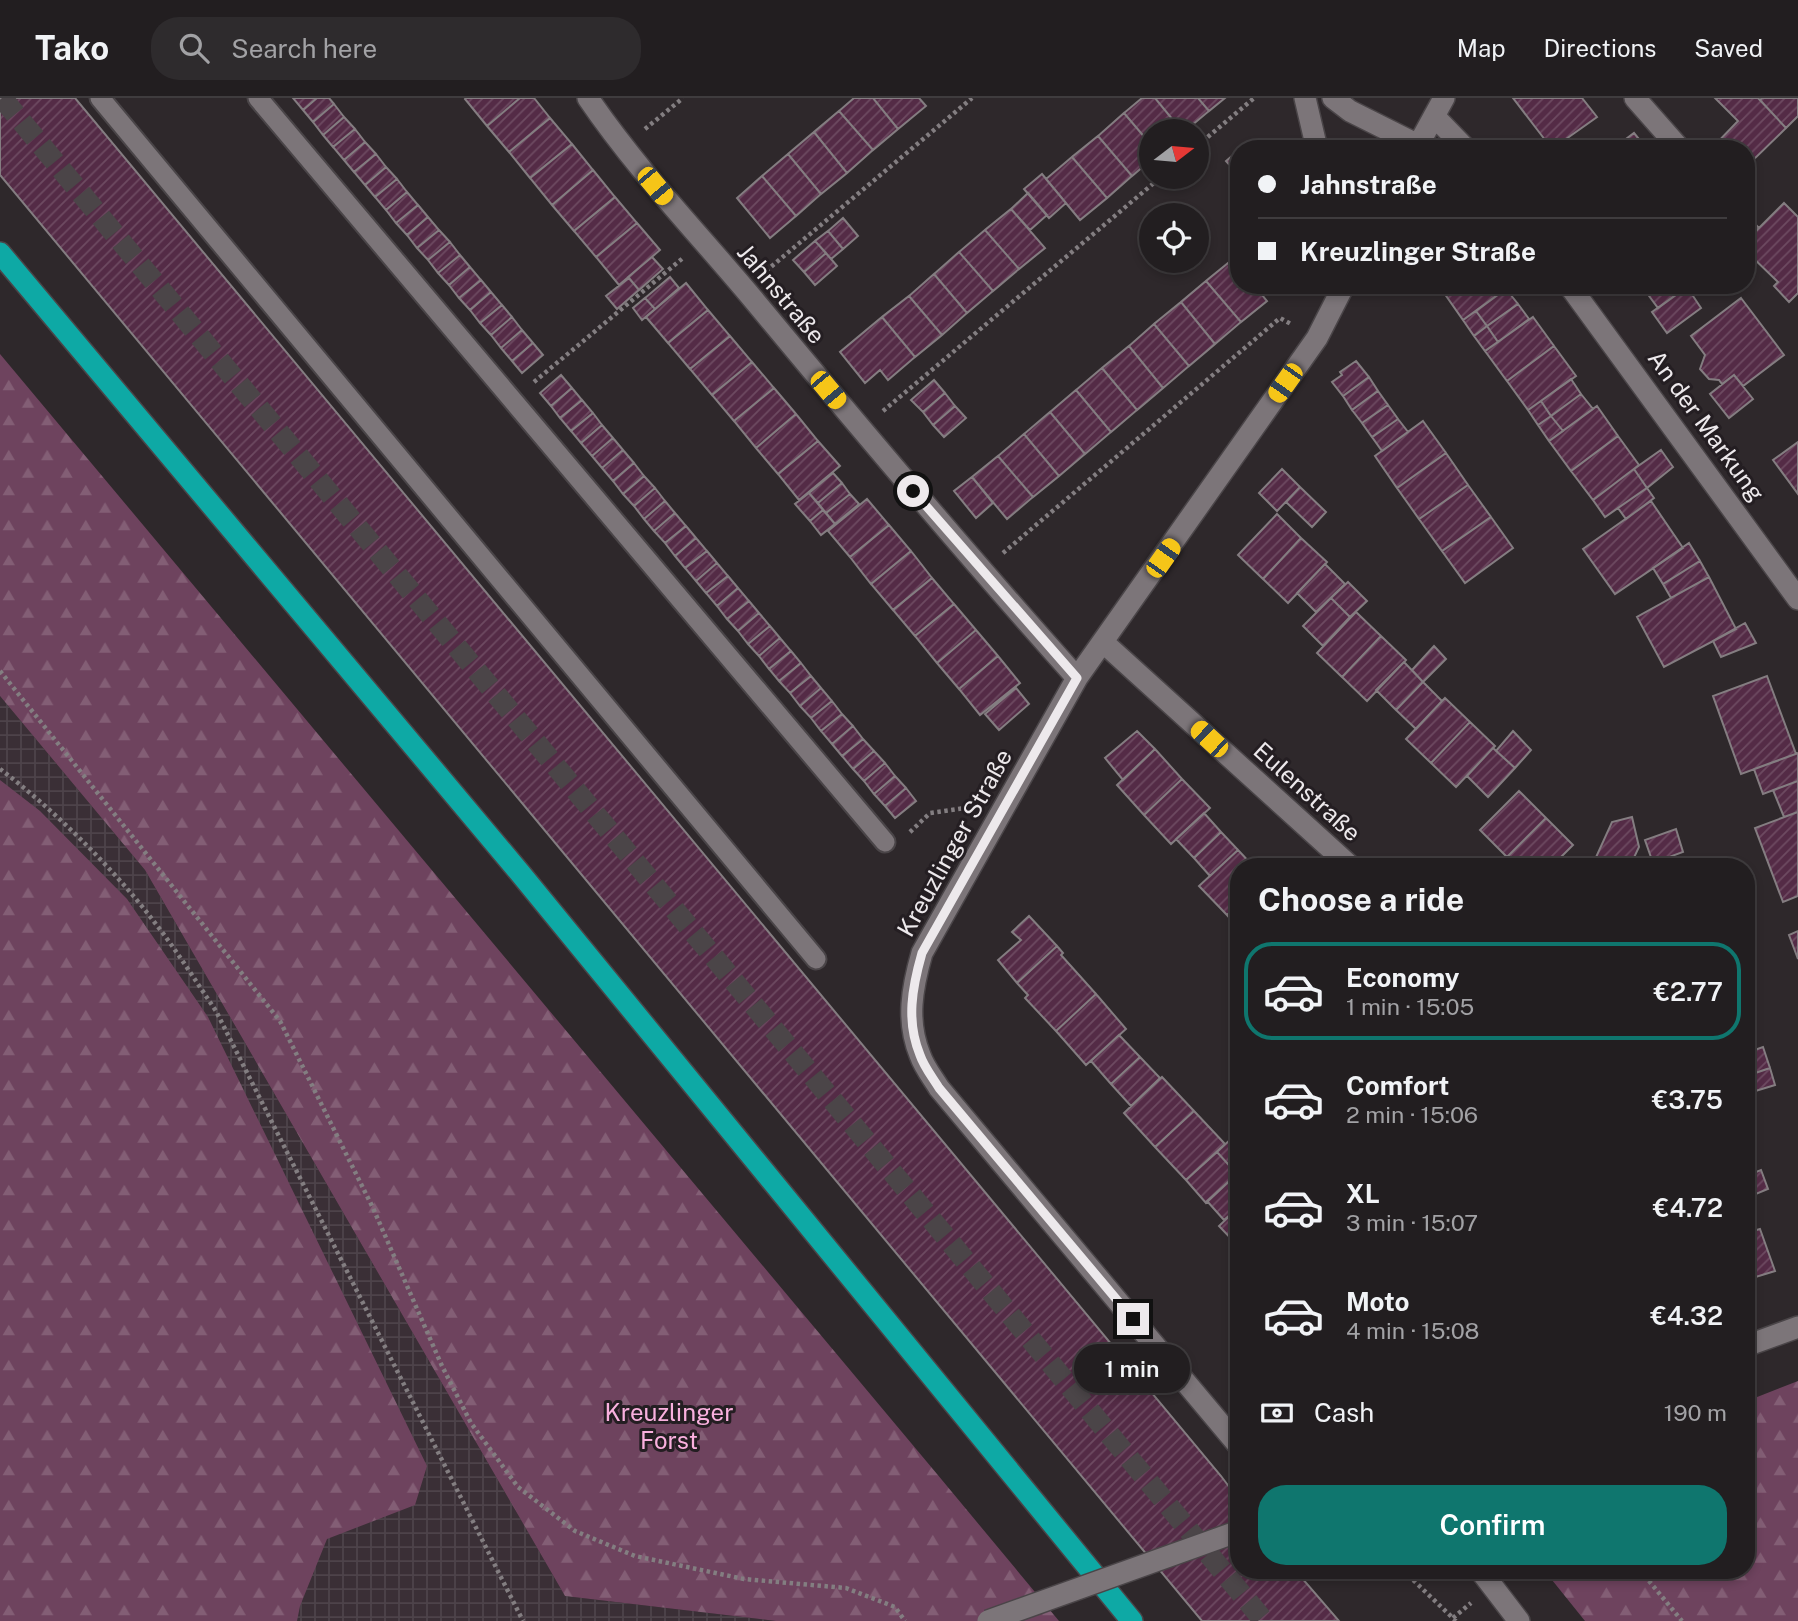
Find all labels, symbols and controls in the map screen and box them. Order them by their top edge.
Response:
search box [151,17,641,80]
text: Tako [35,29,109,67]
icon: search [175,29,213,67]
text: Search here [231,33,377,64]
text: Map [1457,34,1506,62]
text: Directions [1544,34,1656,62]
text: Saved [1694,34,1763,62]
north arrow [1139,119,1209,189]
map controls [1139,119,1209,273]
car [634,163,677,209]
text: Jahnstraße [1300,169,1437,200]
button: locate [1139,203,1209,273]
text: Kreuzlinger Straße [1300,236,1536,267]
street label: Jahnstraße [732,238,831,349]
street label: An der Markung [1643,345,1771,506]
car [1265,360,1306,406]
car [807,367,850,413]
route start [897,475,929,507]
car [1143,535,1184,581]
car [1187,717,1232,761]
street label: Eulenstraße [1249,736,1367,846]
street label: Kreuzlinger Straße [891,744,1017,941]
text: Choose a ride [1258,881,1464,918]
icon: car [1262,960,1325,1023]
text: Economy [1346,962,1459,993]
text: €2.77 [1654,976,1723,1007]
text: 1 min · 15:05 [1346,993,1474,1020]
icon: car [1262,1068,1325,1131]
text: Comfort [1346,1070,1449,1101]
text: €3.75 [1652,1084,1723,1115]
text: 2 min · 15:06 [1346,1101,1478,1128]
icon: car [1262,1176,1325,1239]
text: XL [1346,1178,1380,1209]
text: €4.72 [1653,1192,1723,1223]
text: 3 min · 15:07 [1346,1209,1478,1236]
icon: car [1262,1284,1325,1347]
text: Moto [1346,1286,1409,1317]
text: €4.32 [1651,1300,1723,1331]
route end [1117,1303,1149,1335]
text: 4 min · 15:08 [1346,1317,1479,1344]
callout: 1 min [1075,1344,1191,1392]
text: 1 min [1105,1355,1159,1382]
icon: cash [1258,1394,1296,1432]
text: Cash [1314,1397,1374,1428]
park label: Kreuzlinger Forst [604,1398,734,1454]
text: 190 m [1664,1399,1727,1426]
button: Confirm [1258,1485,1727,1565]

